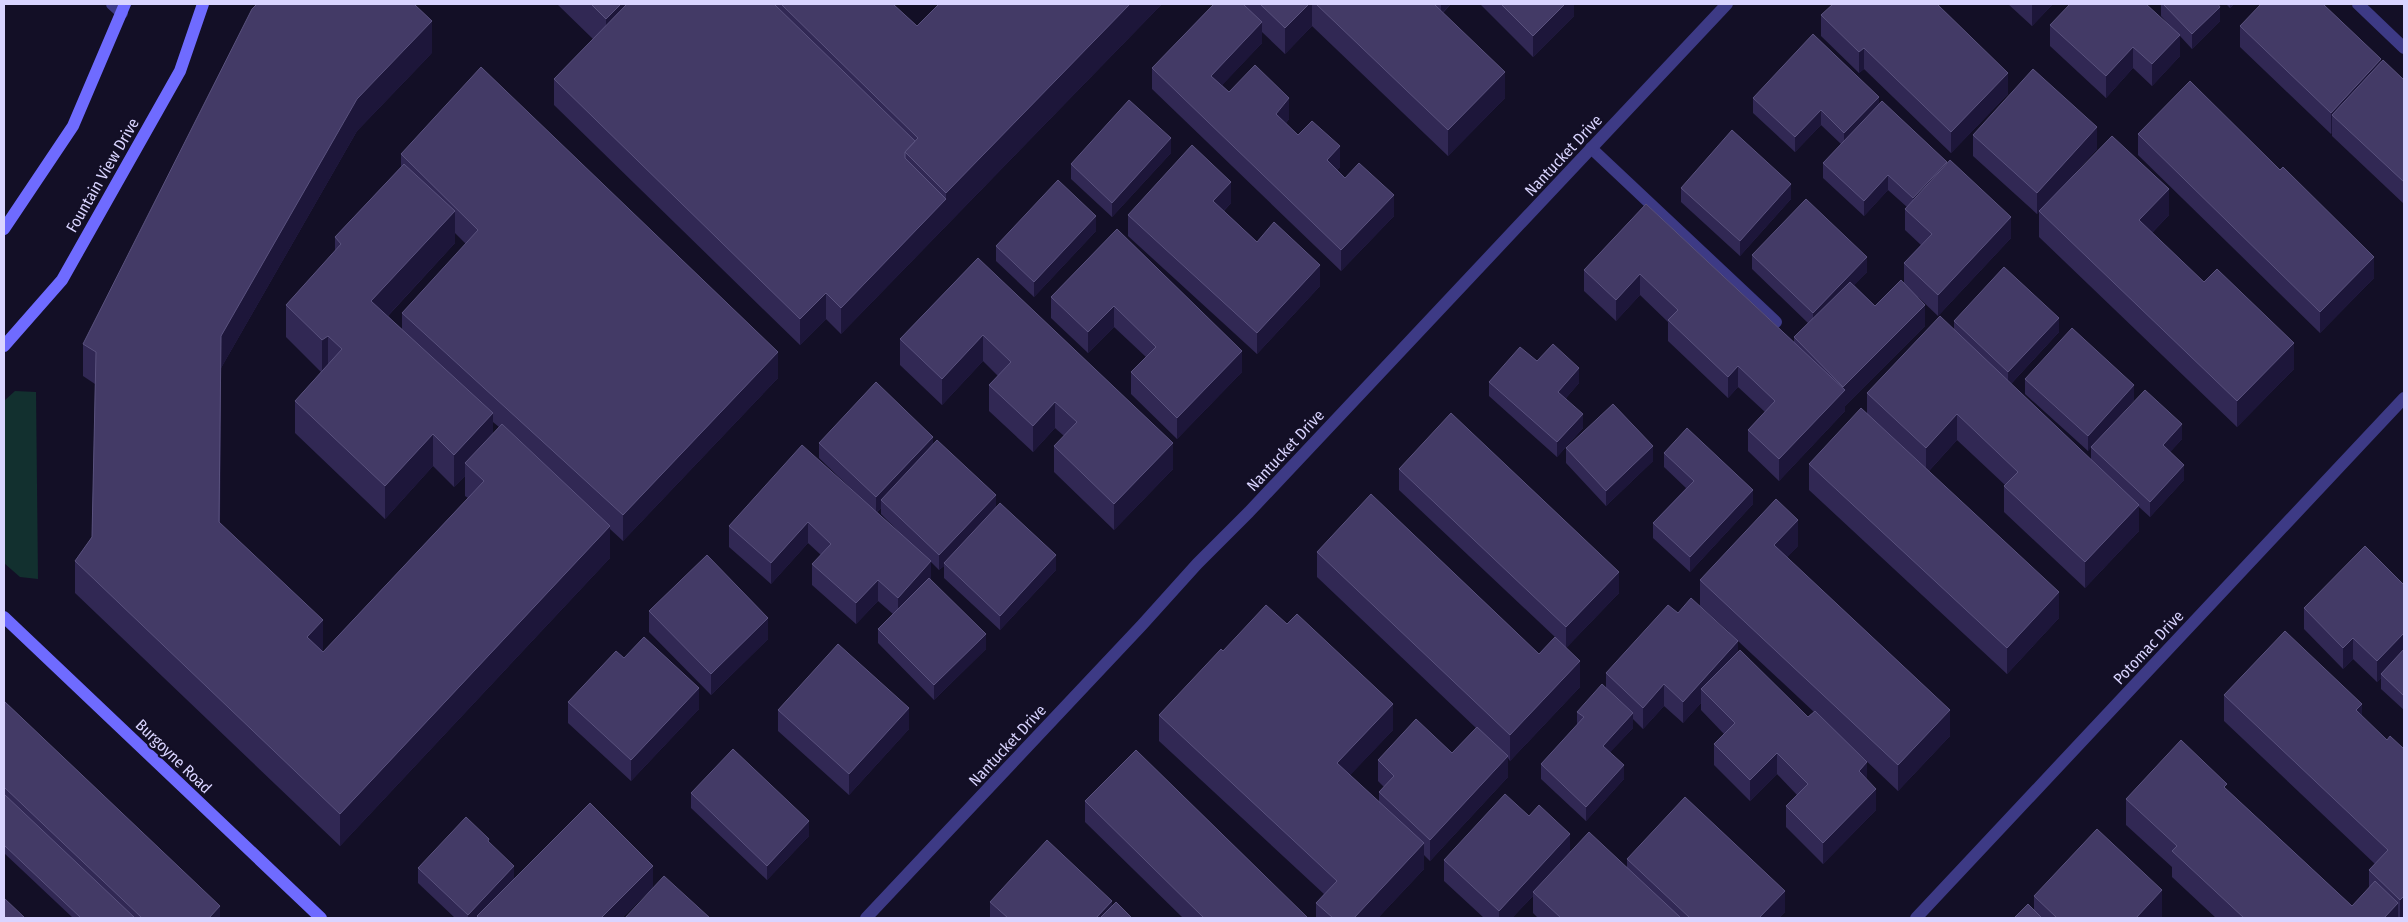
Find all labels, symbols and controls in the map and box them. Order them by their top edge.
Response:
street label: Nantucket Drive [1521,111,1606,200]
street label: Fountain View Drive [62,115,143,236]
street label: Nantucket Drive [1243,406,1328,495]
street label: Potomac Drive [2109,606,2188,688]
street label: Nantucket Drive [965,701,1050,790]
street label: Burgoyne Road [132,715,216,797]

